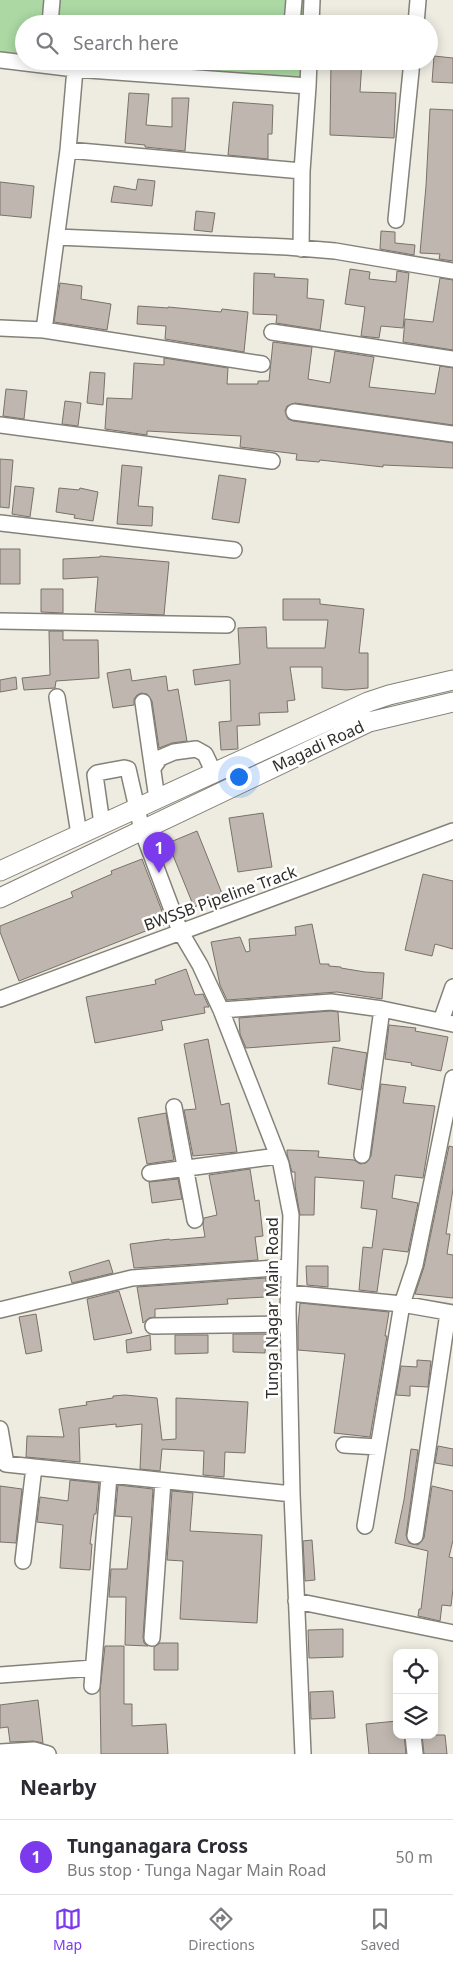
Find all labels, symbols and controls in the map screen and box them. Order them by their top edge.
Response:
search box [15,15,438,70]
icon: search [33,29,61,57]
text: Search here [73,30,179,56]
street label: Magadi Road [269,715,367,777]
your location [226,764,252,790]
pin: 1 [143,832,175,873]
street label: BWSSB Pipeline Track [141,860,300,936]
street label: Tunga Nagar Main Road [261,1217,283,1399]
map controls [393,1649,438,1739]
button: locate [393,1649,438,1694]
button: layers [393,1694,438,1739]
text: Nearby [20,1773,96,1801]
text: Tunganagara Cross [67,1833,248,1859]
text: 1 [31,1846,41,1868]
text: 50 m [396,1846,433,1868]
text: Bus stop · Tunga Nagar Main Road [67,1859,326,1881]
tab: Map [53,1905,82,1954]
tab: Directions [188,1905,255,1954]
tab: Saved [361,1905,400,1954]

